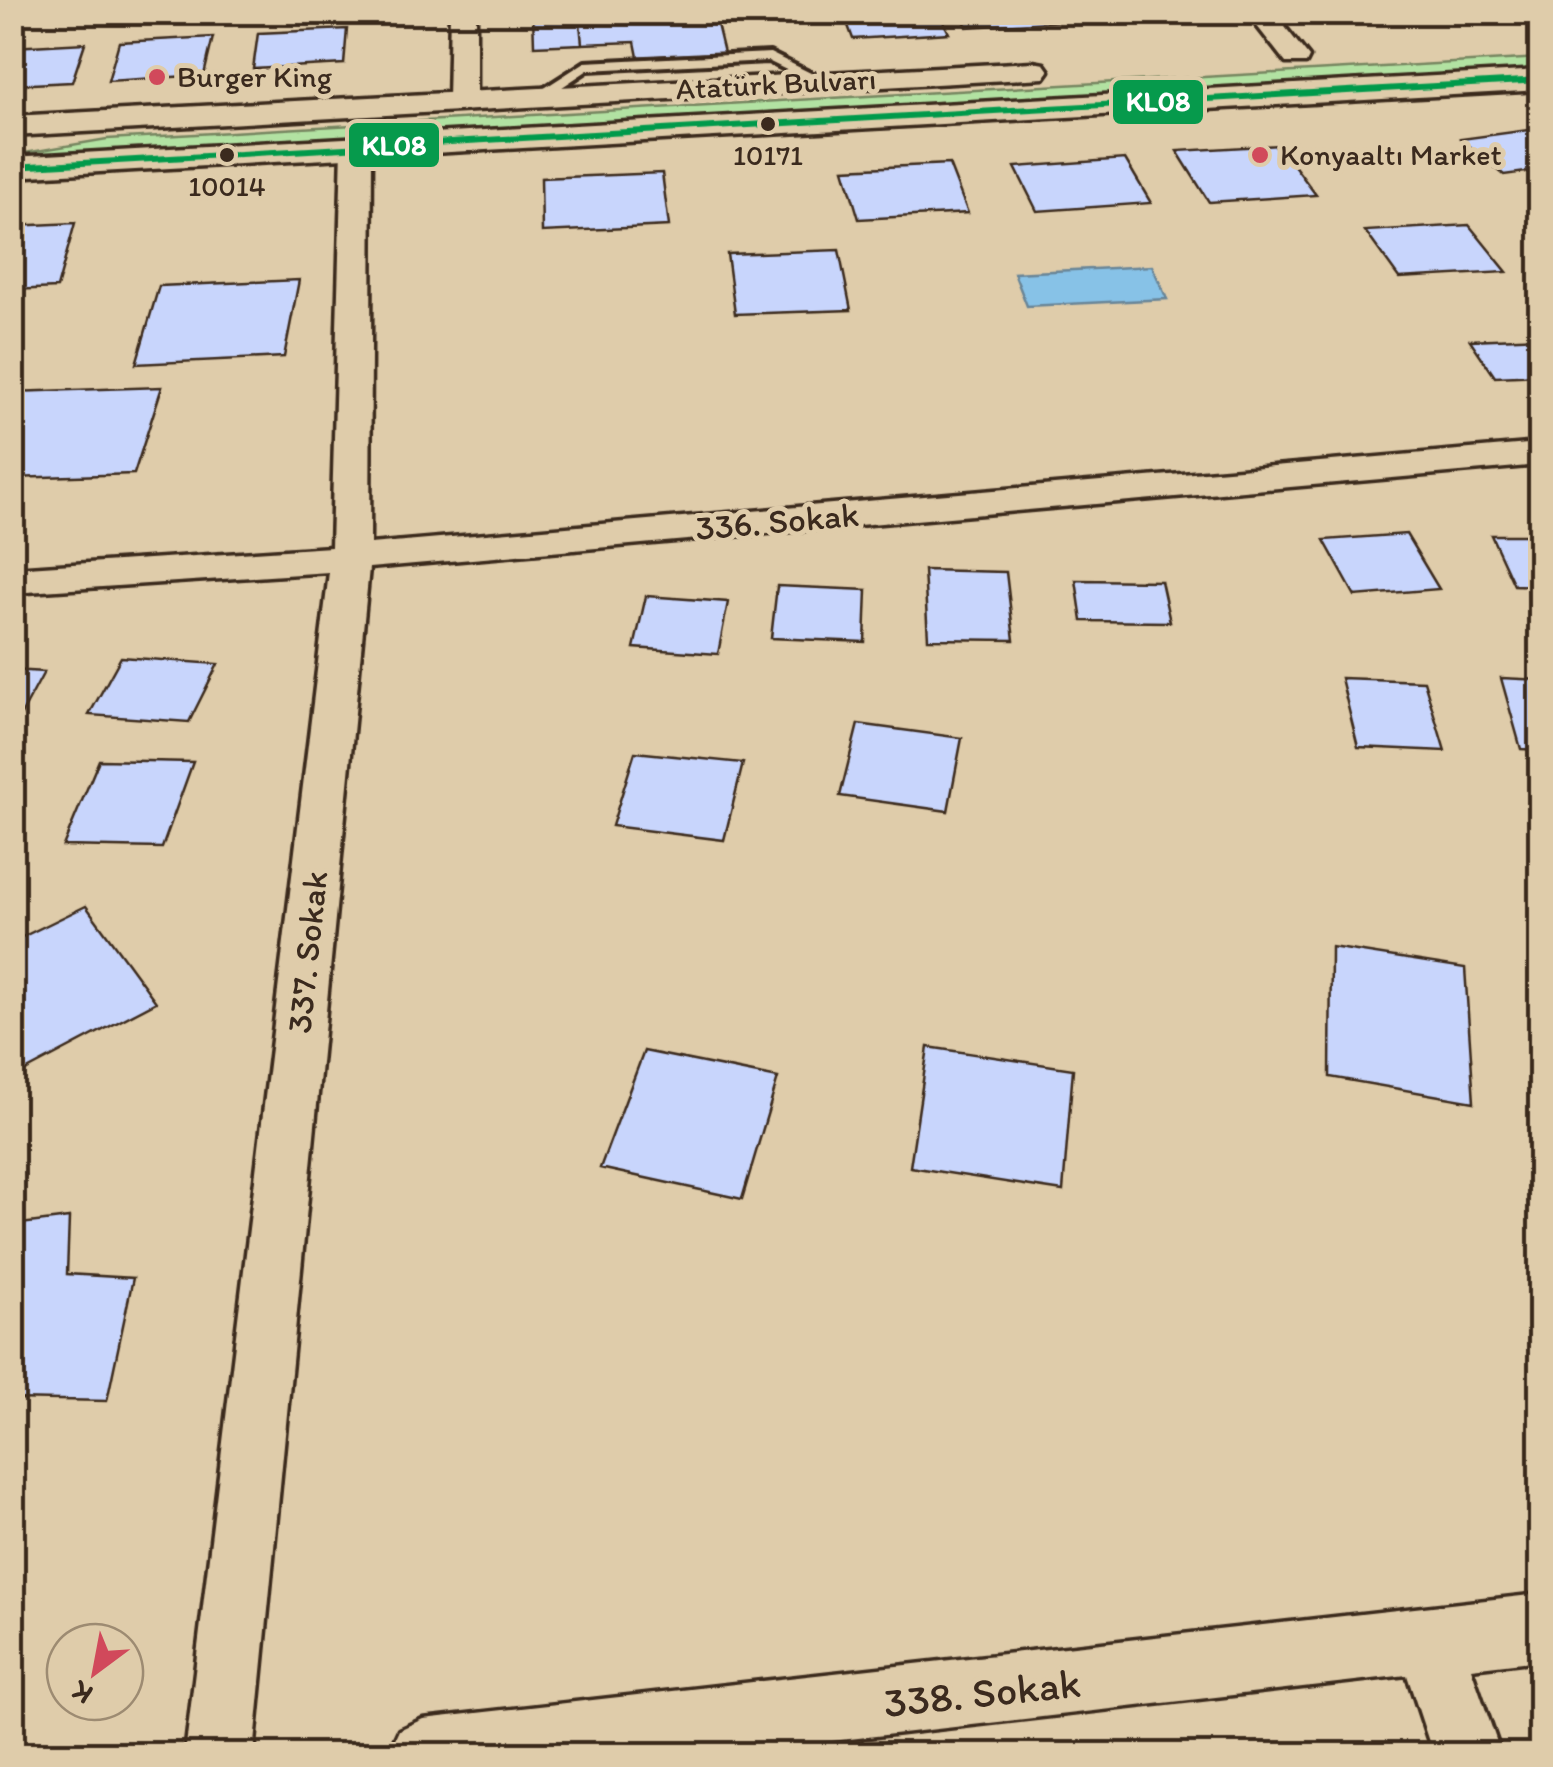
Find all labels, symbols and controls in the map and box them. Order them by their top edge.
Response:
place label: Burger King [177,58,333,95]
street label: Atatürk Bulvarı [675,60,877,107]
marker: Burger King [146,66,168,88]
line badge: KL08 [1111,78,1205,126]
text: KL08 [1126,84,1190,118]
marker: 10171 [758,114,778,134]
line badge: KL08 [347,121,441,169]
text: KL08 [362,128,426,162]
place label: Konyaaltı Market [1280,136,1502,173]
place label: 10171 [733,138,803,172]
marker: Konyaaltı Market [1249,144,1271,166]
marker: 10014 [217,145,237,165]
place label: 10014 [188,169,266,203]
street label: 336. Sokak [694,493,860,549]
street label: 337. Sokak [278,869,336,1035]
north arrow [45,1622,145,1722]
street label: 338. Sokak [881,1657,1083,1728]
text: K [64,1673,98,1712]

